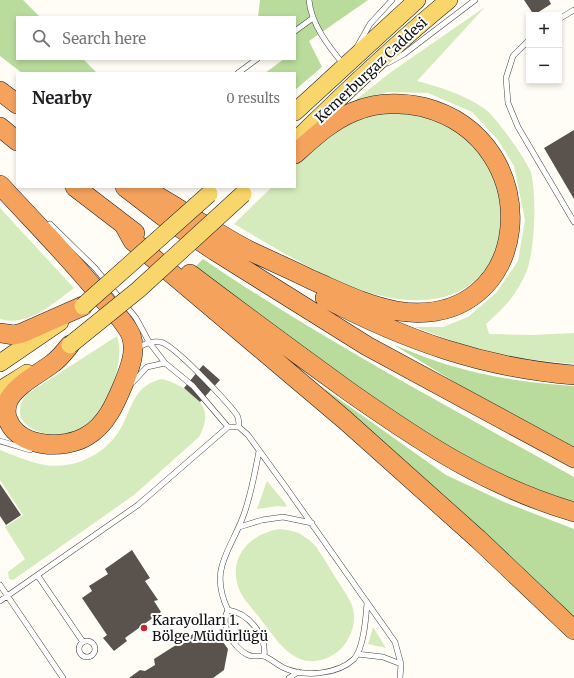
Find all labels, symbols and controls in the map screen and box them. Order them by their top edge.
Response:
map controls [526,12,562,84]
button: + [526,12,562,48]
street label: Kemerburgaz Caddesi [311,13,431,127]
search box [16,16,296,60]
icon: search [30,27,52,49]
text: Search here [62,29,146,48]
button: − [526,48,562,84]
text: Nearby [32,87,92,109]
text: 0 results [226,90,280,107]
place label: Karayolları 1. Bölge Müdürlüğü [152,611,269,645]
marker: Karayolları 1. Bölge Müdürlüğü [139,623,149,633]

